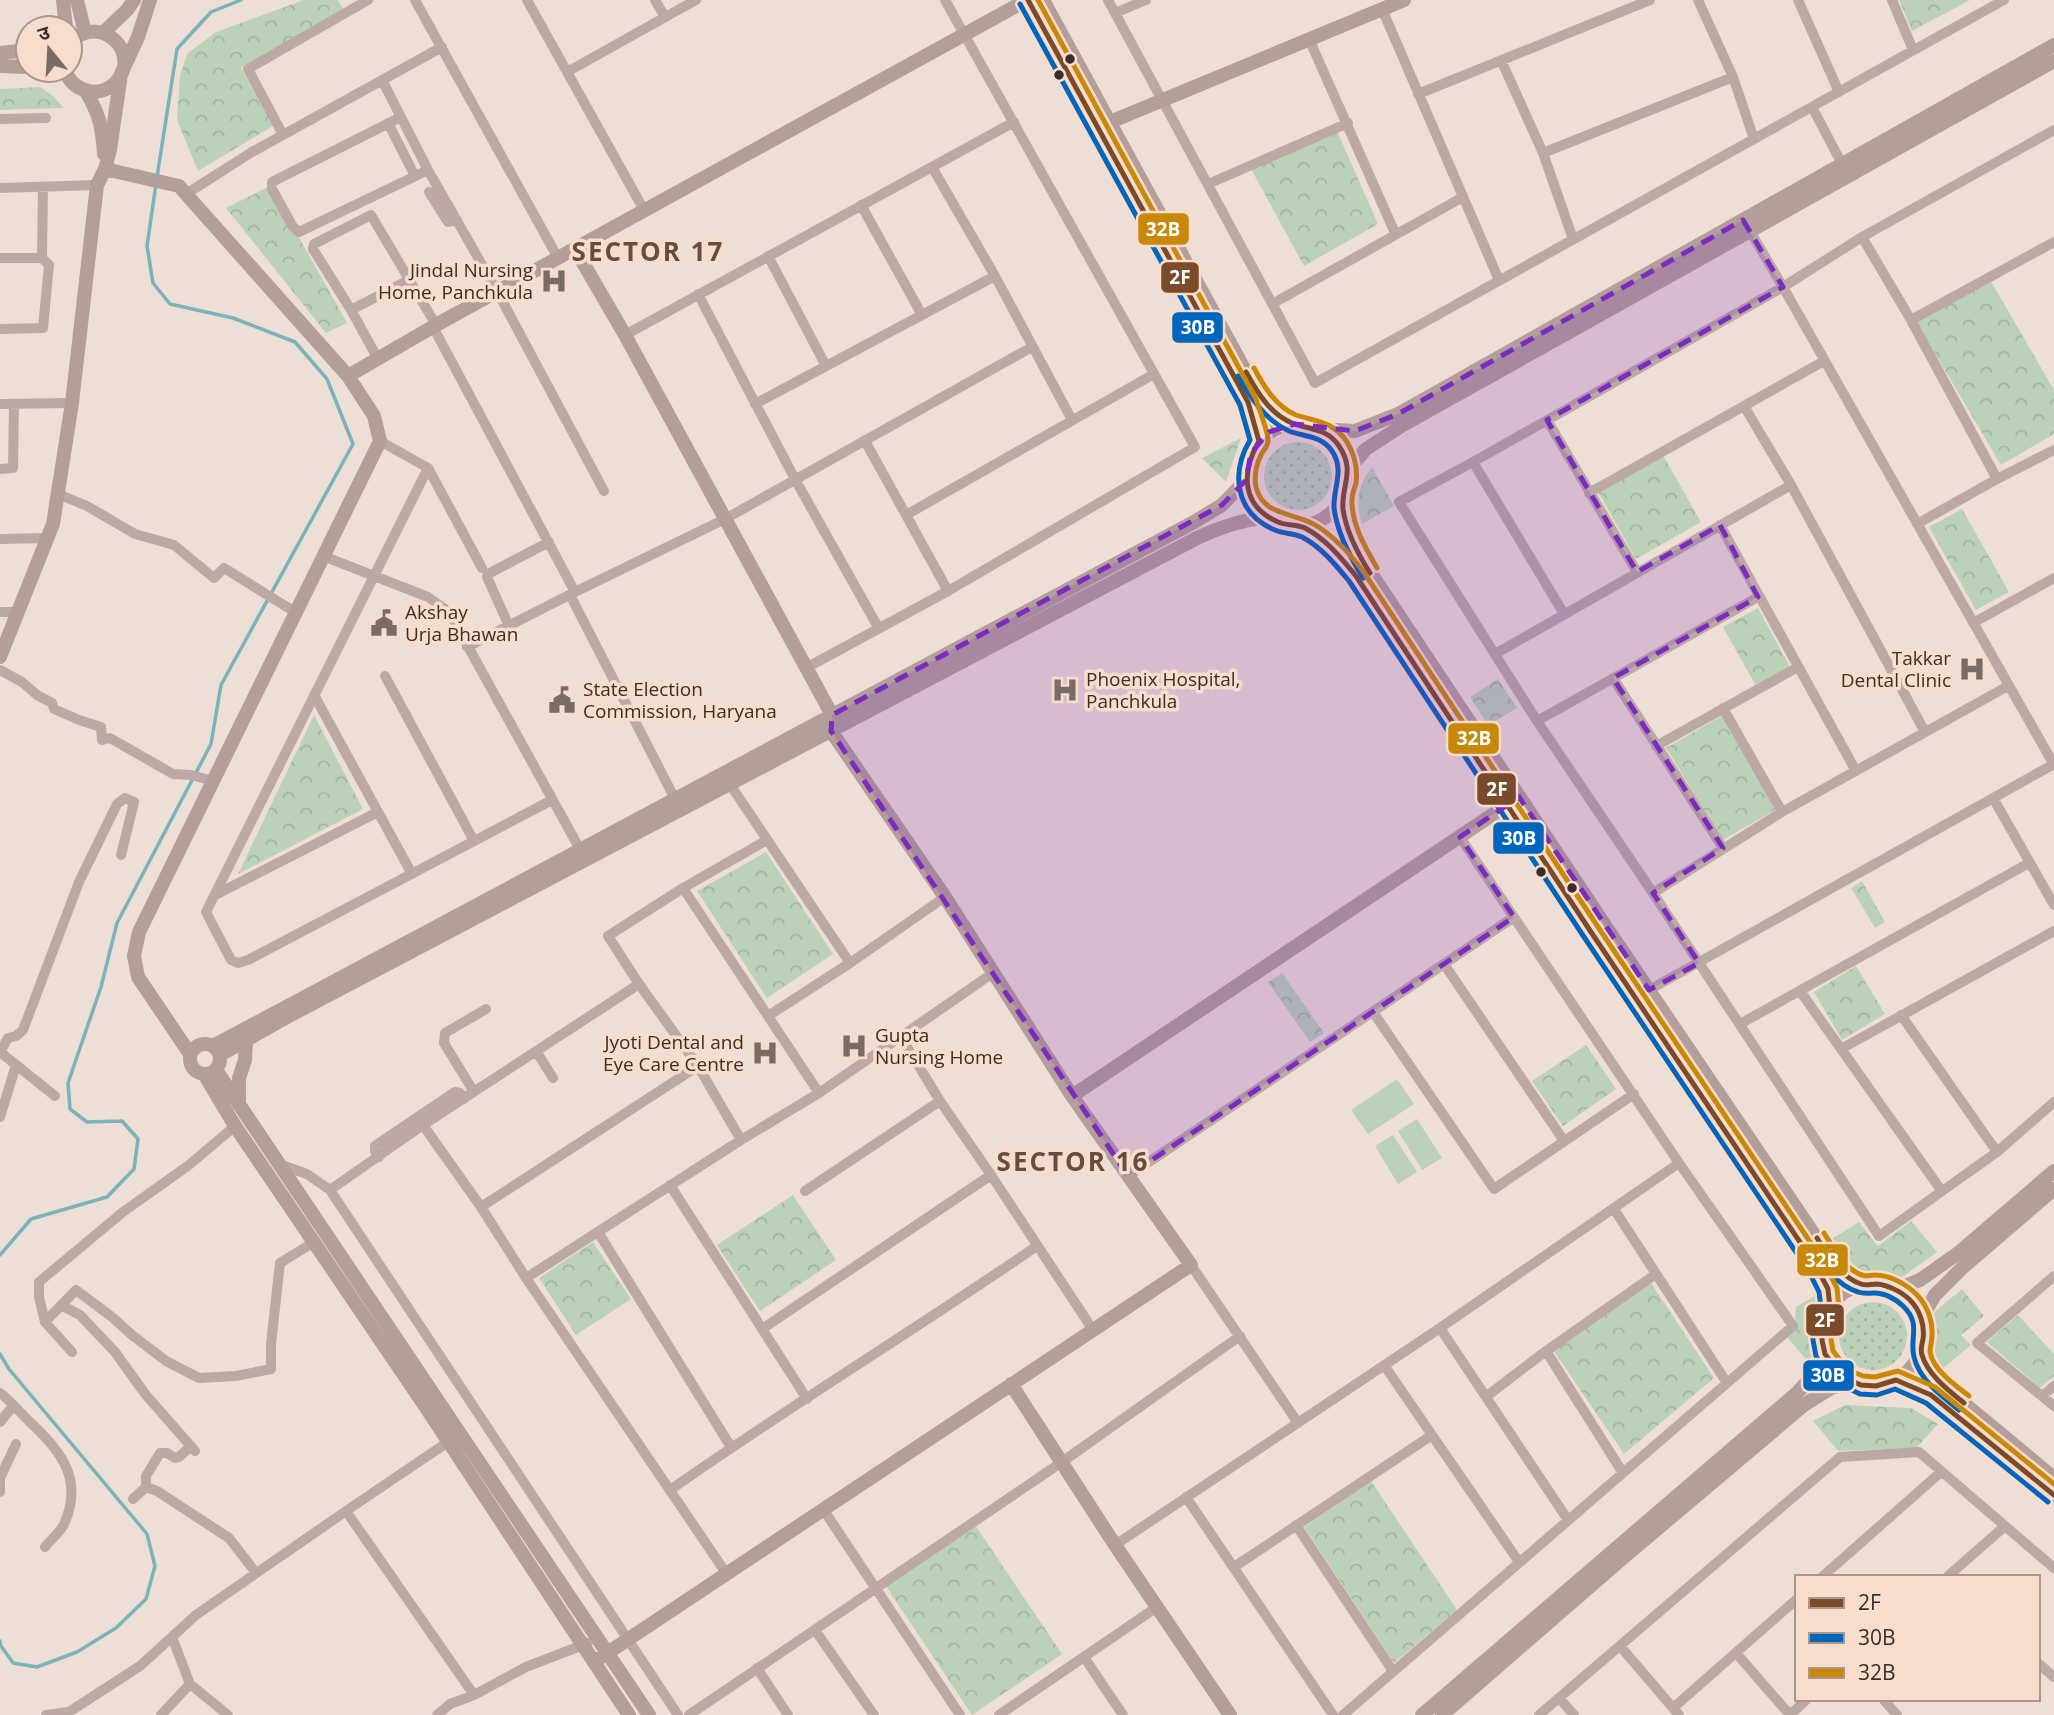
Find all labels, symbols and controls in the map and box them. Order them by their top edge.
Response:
north arrow [14,14,84,84]
text: उ [34,18,54,47]
unlabelled marker [1063,52,1077,66]
unlabelled marker [1052,68,1066,82]
line badge: 32B [1137,212,1190,246]
text: 32B [1146,216,1180,242]
district label: SECTOR 17 [572,233,724,269]
place label: Jindal Nursing Home, Panchkula [378,257,533,305]
line badge: 2F [1160,261,1200,294]
text: 2F [1169,264,1191,290]
hospital icon: Jindal Nursing Home, Panchkula [539,266,569,296]
line badge: 30B [1171,311,1224,344]
text: 30B [1181,314,1215,340]
place label: Akshay Urja Bhawan [405,599,518,647]
public building icon: Akshay Urja Bhawan [369,608,399,638]
place label: Takkar Dental Clinic [1841,645,1951,693]
hospital icon: Takkar Dental Clinic [1957,654,1987,684]
place label: Phoenix Hospital, Panchkula [1086,666,1240,714]
hospital icon: Phoenix Hospital, Panchkula [1050,675,1080,705]
place label: State Election Commission, Haryana [583,676,777,724]
public building icon: State Election Commission, Haryana [547,685,577,715]
line badge: 32B [1447,722,1500,755]
text: 32B [1457,725,1491,751]
line badge: 2F [1476,772,1517,806]
text: 2F [1486,776,1508,802]
line badge: 30B [1492,821,1545,855]
text: 30B [1502,825,1536,851]
unlabelled marker [1534,865,1548,879]
unlabelled marker [1565,881,1579,895]
place label: Gupta Nursing Home [875,1022,1003,1070]
place label: Jyoti Dental and Eye Care Centre [602,1029,744,1077]
hospital icon: Gupta Nursing Home [839,1031,869,1061]
hospital icon: Jyoti Dental and Eye Care Centre [750,1038,780,1068]
district label: SECTOR 16 [997,1143,1149,1179]
line badge: 32B [1796,1243,1849,1277]
text: 32B [1805,1247,1839,1273]
line badge: 2F [1805,1303,1845,1337]
text: 2F [1814,1307,1836,1333]
line badge: 30B [1802,1359,1855,1392]
text: 30B [1811,1362,1845,1388]
legend [1795,1575,2040,1701]
text: 2F [1858,1588,1881,1616]
text: 30B [1858,1623,1896,1651]
text: 32B [1858,1658,1896,1686]

